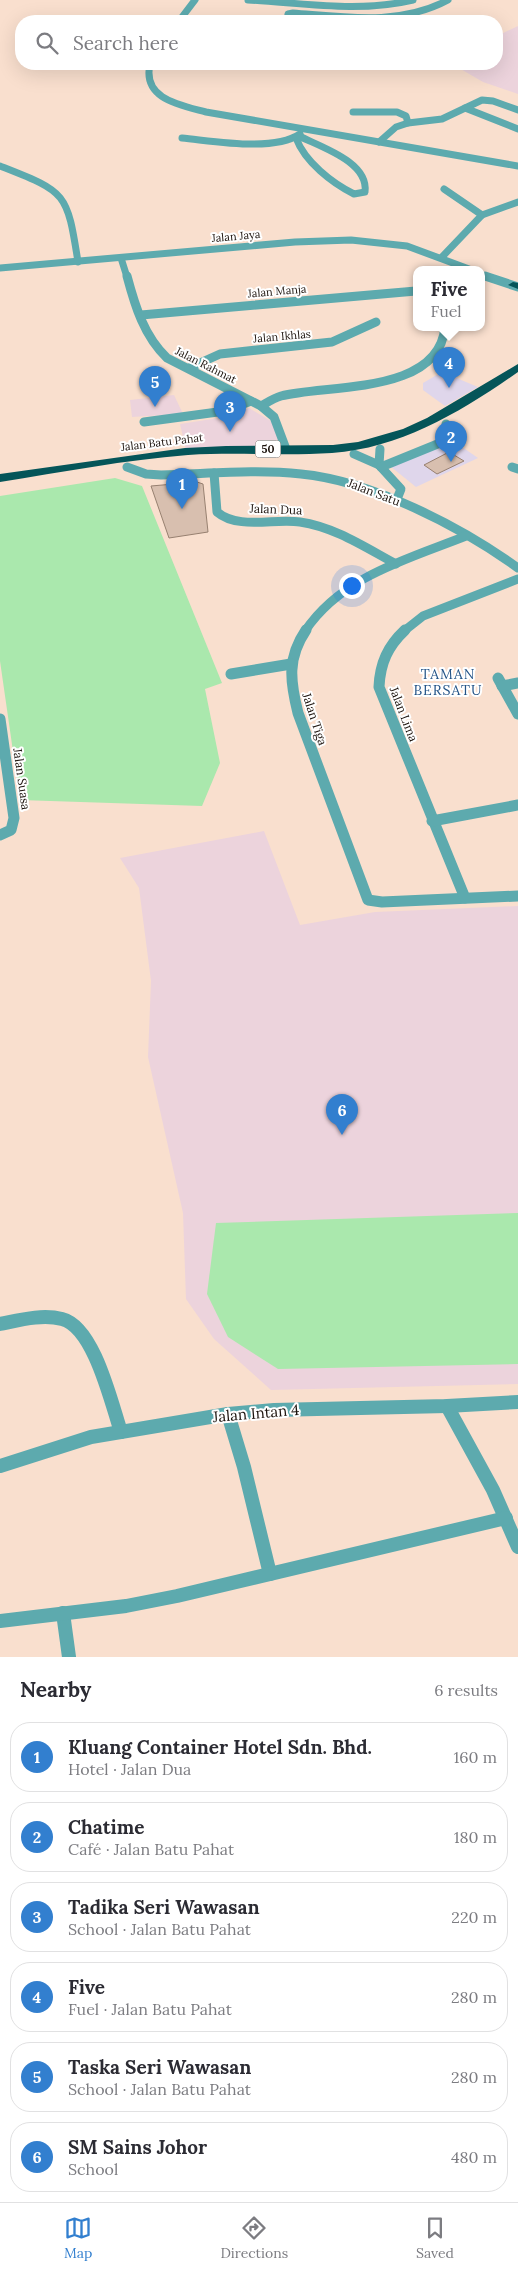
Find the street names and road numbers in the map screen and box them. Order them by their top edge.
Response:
street label: Jalan Jaya [210,227,261,245]
street label: Jalan Manja [246,281,307,301]
street label: Jalan Ikhlas [252,327,311,346]
street label: Jalan Rahmat [172,343,240,387]
street label: Jalan Batu Pahat [119,430,205,454]
road number: 50 [256,440,280,458]
street label: Jalan Satu [345,475,402,509]
street label: Jalan Dua [248,501,303,517]
street label: Jalan Lima [386,683,421,744]
street label: Jalan Tiga [299,690,331,747]
street label: Jalan Suasa [10,746,34,811]
street label: Jalan Intan 4 [211,1400,300,1426]

